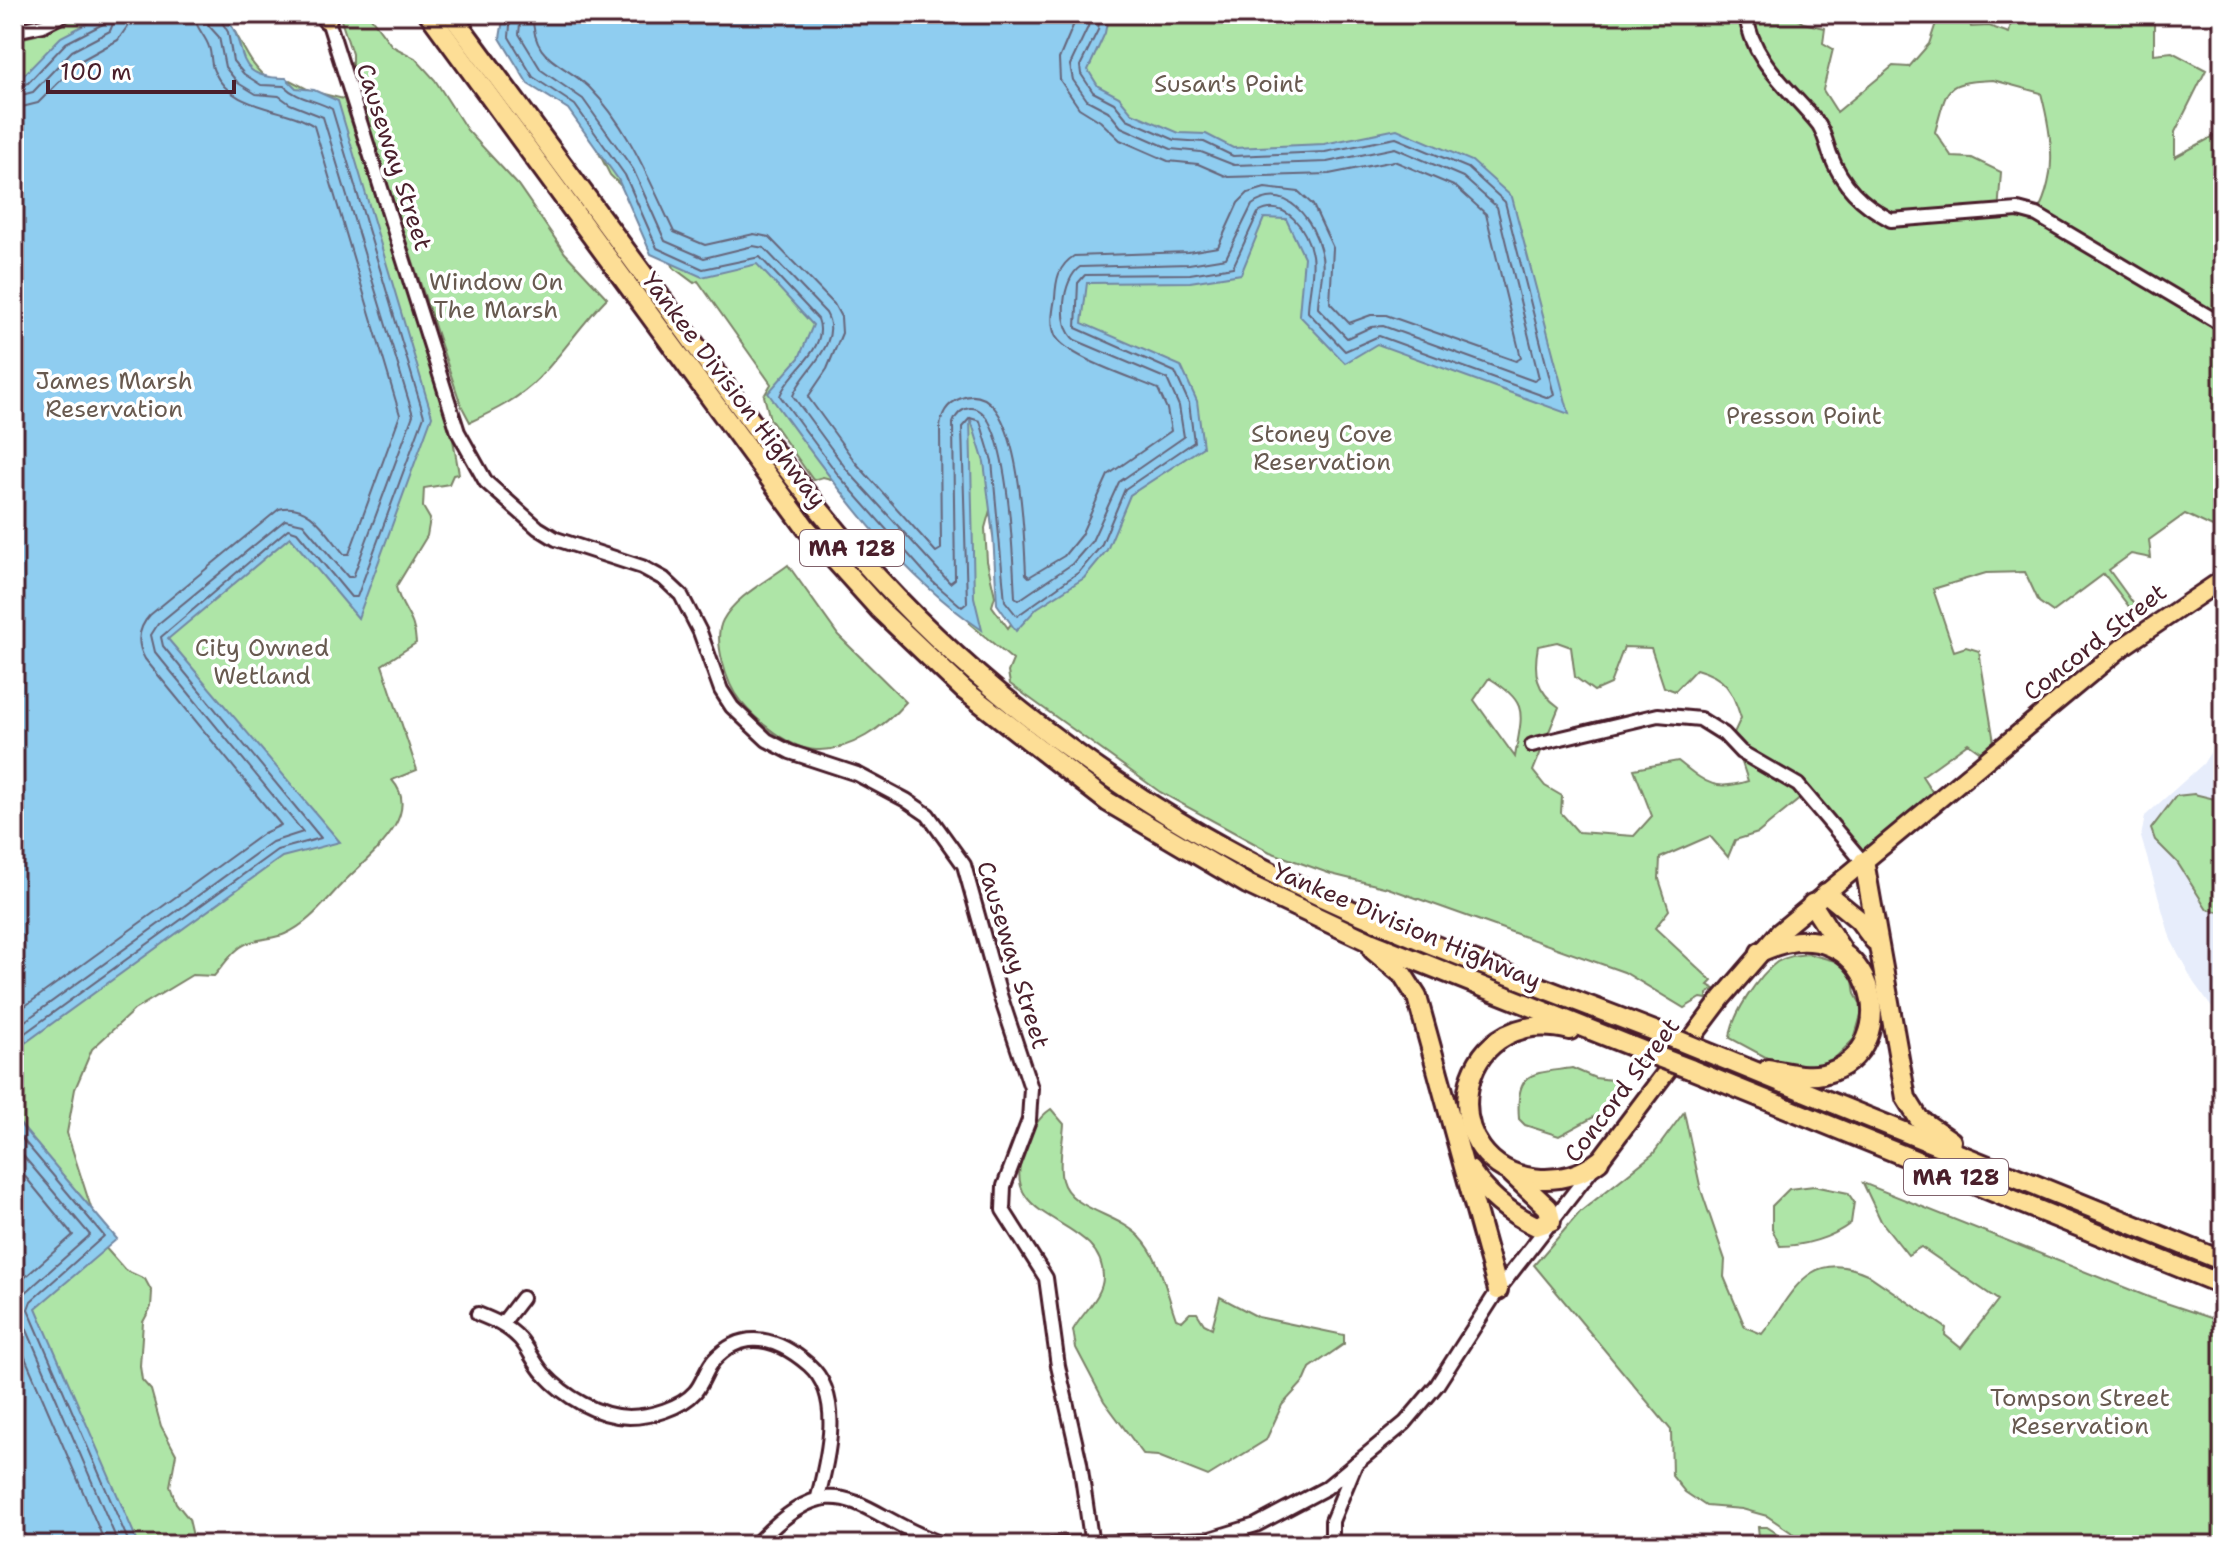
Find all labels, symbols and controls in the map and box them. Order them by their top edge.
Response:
scale bar [48,44,234,94]
text: 100 m [60,56,132,88]
street label: Causeway Street [349,59,439,255]
park label: Susan's Point [1154,68,1304,100]
street label: Yankee Division Highway [635,265,833,515]
park label: Window On The Marsh [429,266,563,326]
park label: James Marsh Reservation [35,365,193,425]
park label: Presson Point [1726,400,1882,432]
park label: Stoney Cove Reservation [1251,418,1393,478]
road number: MA 128 [800,530,904,566]
street label: Concord Street [2017,576,2173,708]
park label: City Owned Wetland [195,632,329,692]
street label: Yankee Division Highway [1268,855,1546,997]
street label: Causeway Street [969,857,1057,1053]
street label: Concord Street [1557,1011,1687,1169]
road number: MA 128 [1904,1159,2008,1195]
park label: Tompson Street Reservation [1990,1382,2170,1442]

